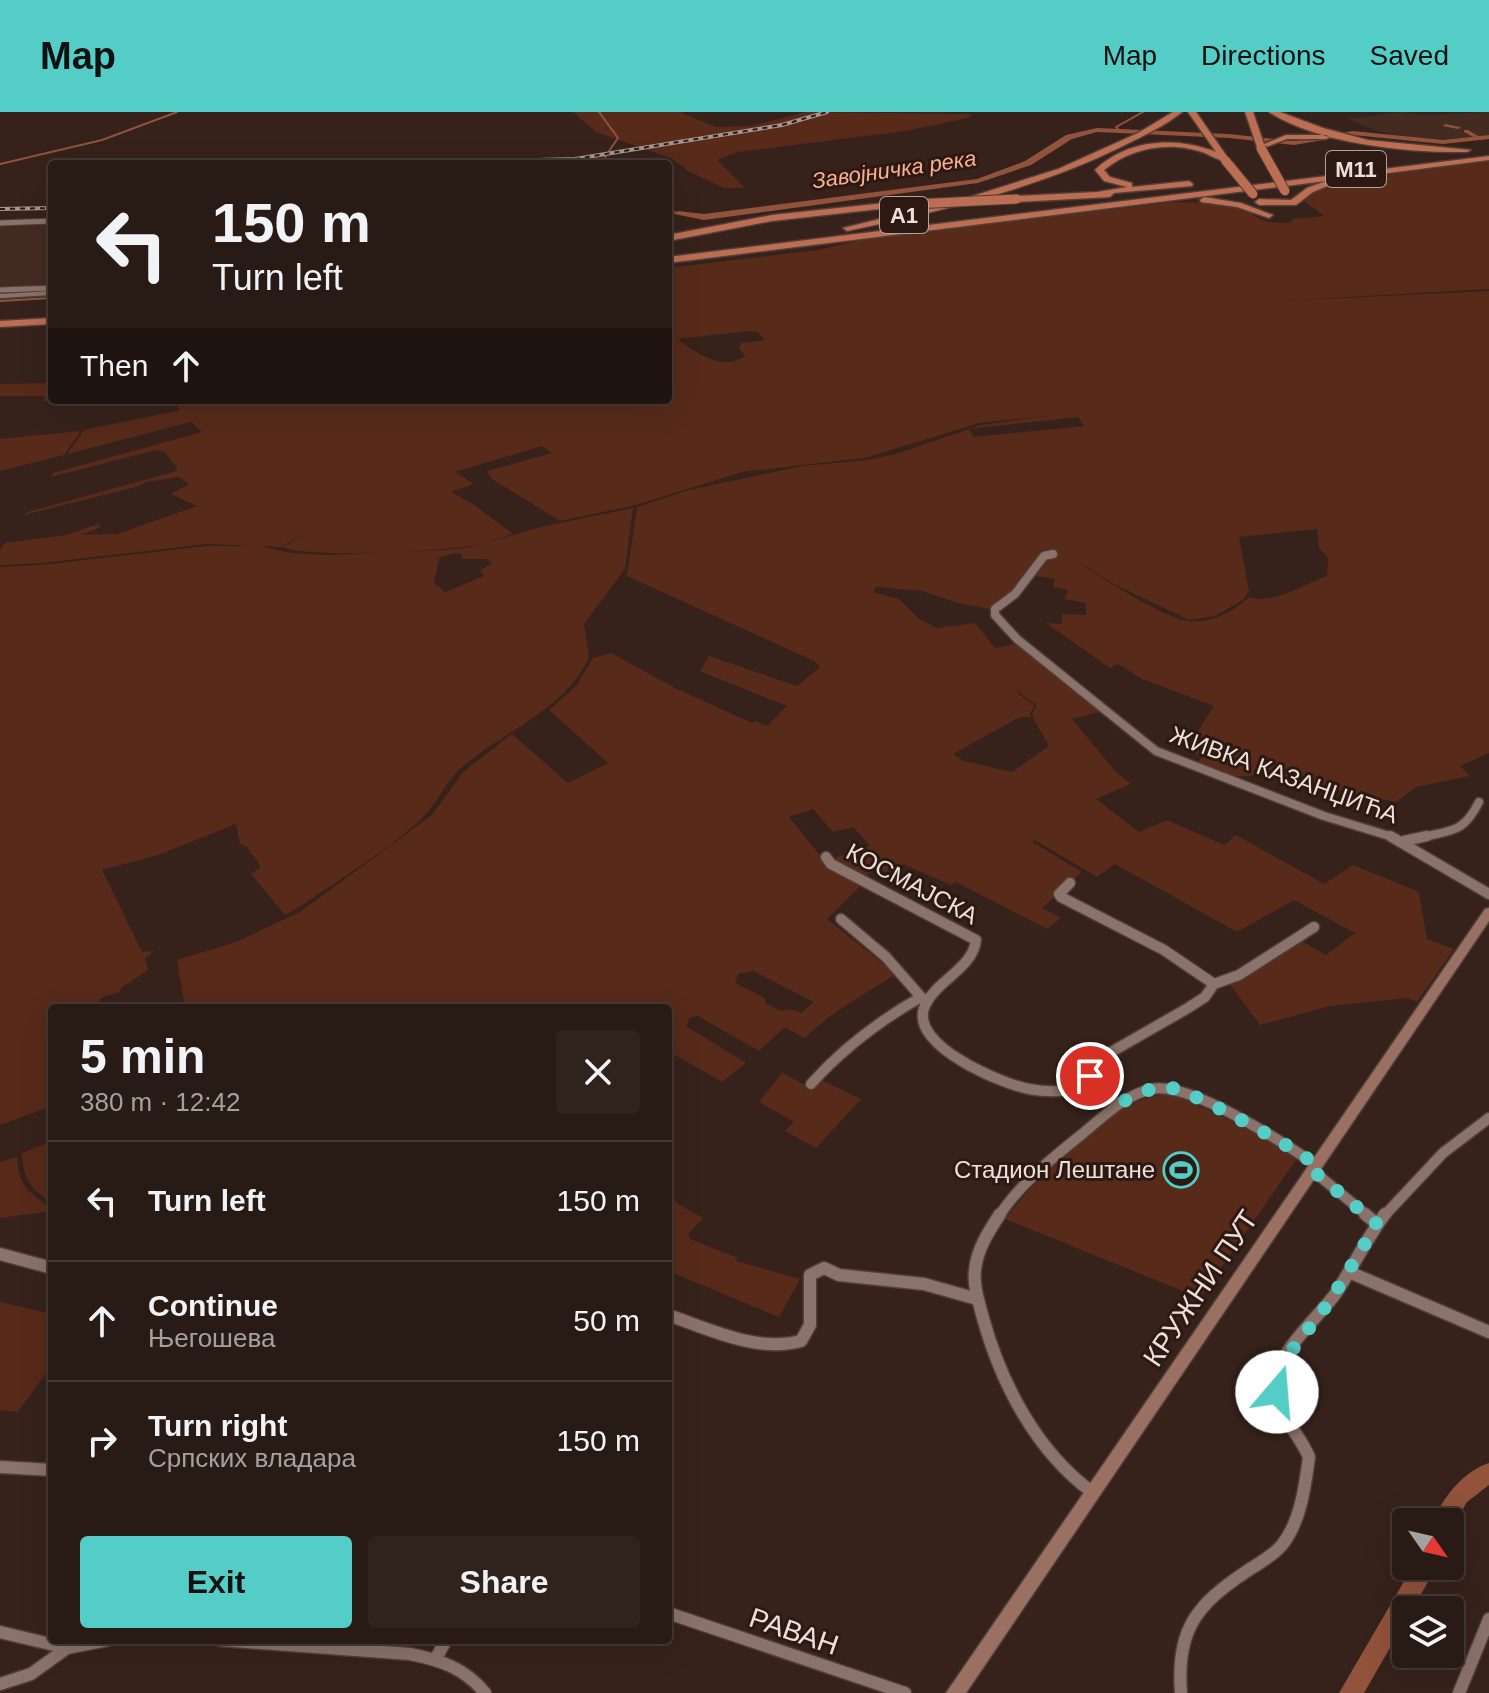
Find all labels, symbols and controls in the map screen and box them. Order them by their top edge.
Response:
text: Map [40,35,116,77]
text: Map [1103,40,1157,71]
text: Directions [1201,40,1326,71]
text: Saved [1370,40,1449,71]
water label: Завојничка река [810,146,978,193]
road number: M11 [1326,151,1386,187]
text: 150 m [212,191,371,254]
icon: left [80,192,184,296]
road number: A1 [880,197,928,233]
text: Turn left [212,257,343,298]
icon: ahead [164,344,208,388]
text: Then [80,349,148,382]
street label: ЖИВКА КАЗАНЏИЋА [1166,721,1402,828]
street label: КОСМАЈСКА [842,838,982,929]
text: 5 min [80,1030,205,1083]
button: close [556,1030,640,1114]
pin [1056,1042,1124,1110]
icon: arrive [1068,1054,1112,1098]
text: 380 m · 12:42 [80,1087,240,1117]
sports icon: Стадион Лештане [1162,1151,1200,1189]
place label: Стадион Лештане [954,1156,1155,1183]
icon: left [80,1179,124,1223]
text: Turn left [148,1184,266,1217]
text: 150 m [557,1184,640,1217]
street label: КРУЖНИ ПУТ [1137,1205,1264,1372]
text: Continue [148,1289,278,1322]
icon: ahead [80,1299,124,1343]
text: 50 m [573,1304,640,1337]
text: Његошева [148,1323,275,1353]
position arrow [1235,1350,1319,1434]
text: Turn right [148,1409,287,1442]
icon: right [80,1419,124,1463]
text: 150 m [557,1424,640,1457]
text: Српских владара [148,1443,356,1473]
north arrow [1392,1508,1464,1580]
map controls [1392,1508,1464,1668]
button: Exit [80,1536,352,1628]
button: Share [368,1536,640,1628]
button: layers [1392,1596,1464,1668]
street label: РАВАН [745,1602,842,1661]

